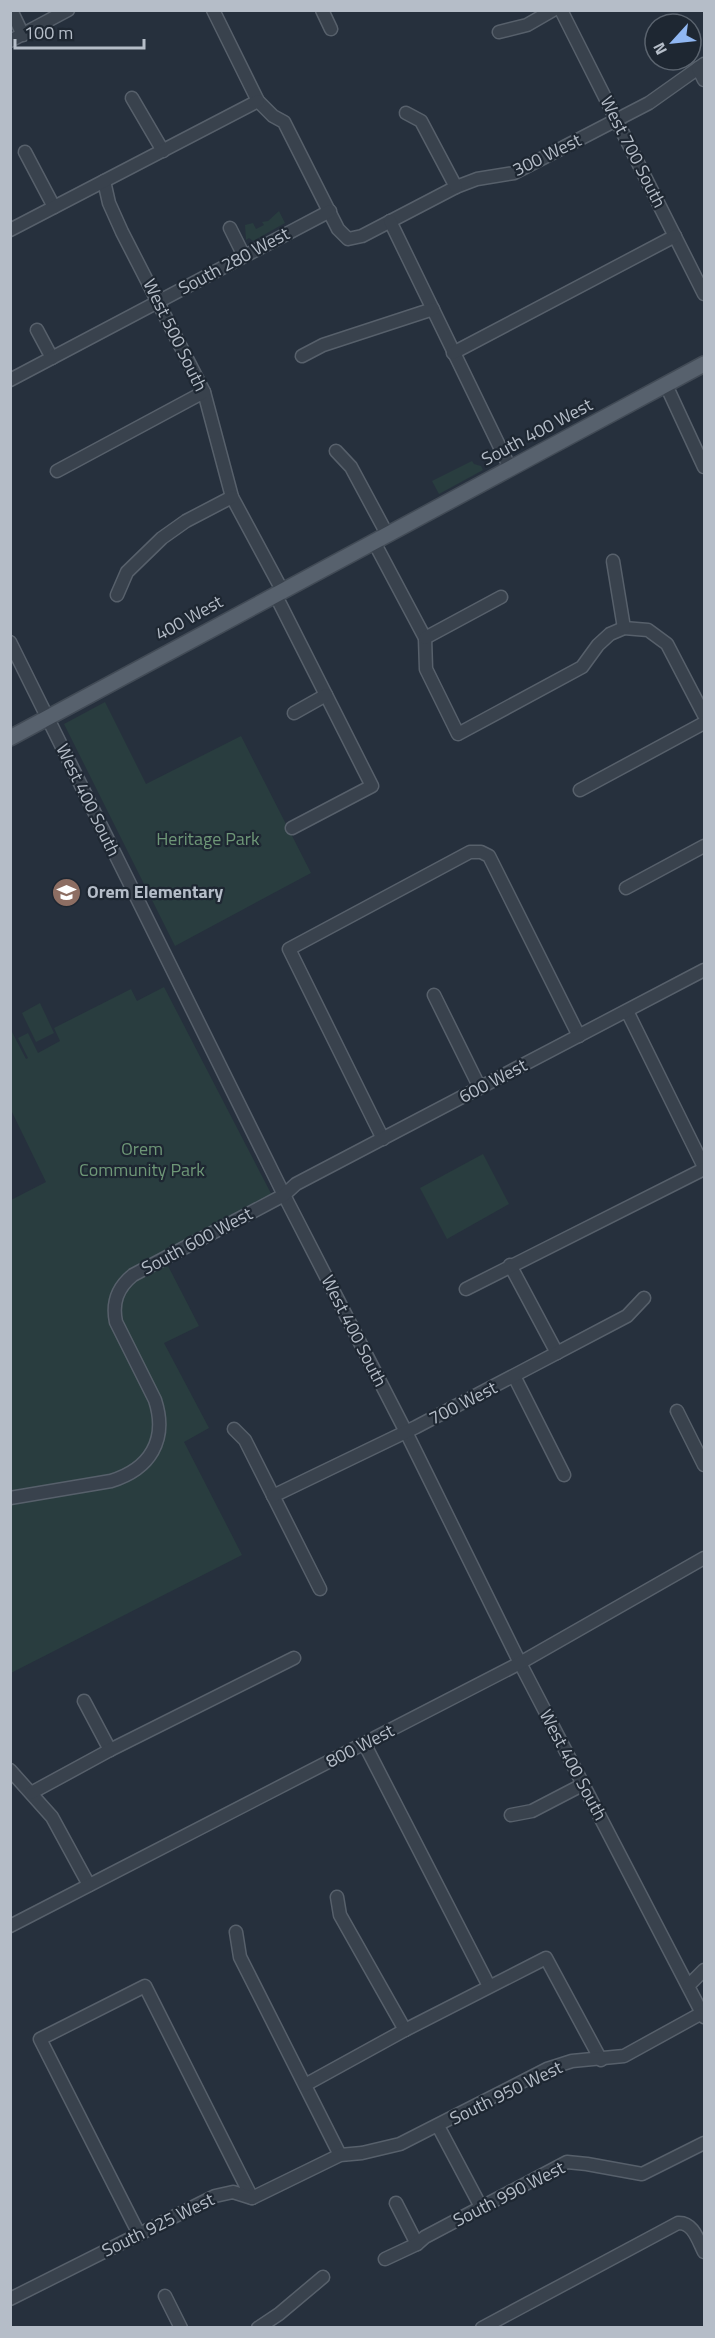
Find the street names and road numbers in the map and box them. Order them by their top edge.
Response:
street label: West 700 South [594,91,673,212]
street label: 300 West [508,126,586,183]
street label: South 280 West [173,220,295,301]
street label: West 500 South [137,274,214,396]
street label: South 400 West [476,391,598,472]
street label: 400 West [150,588,228,647]
street label: West 400 South [50,739,127,861]
street label: 600 West [454,1051,532,1110]
street label: South 600 West [136,1200,258,1281]
street label: West 400 South [315,1270,394,1391]
street label: 700 West [424,1374,502,1431]
street label: West 400 South [533,1704,614,1825]
street label: 800 West [321,1717,399,1774]
street label: South 950 West [445,2053,567,2131]
street label: South 990 West [448,2153,570,2233]
street label: South 925 West [97,2185,219,2263]

